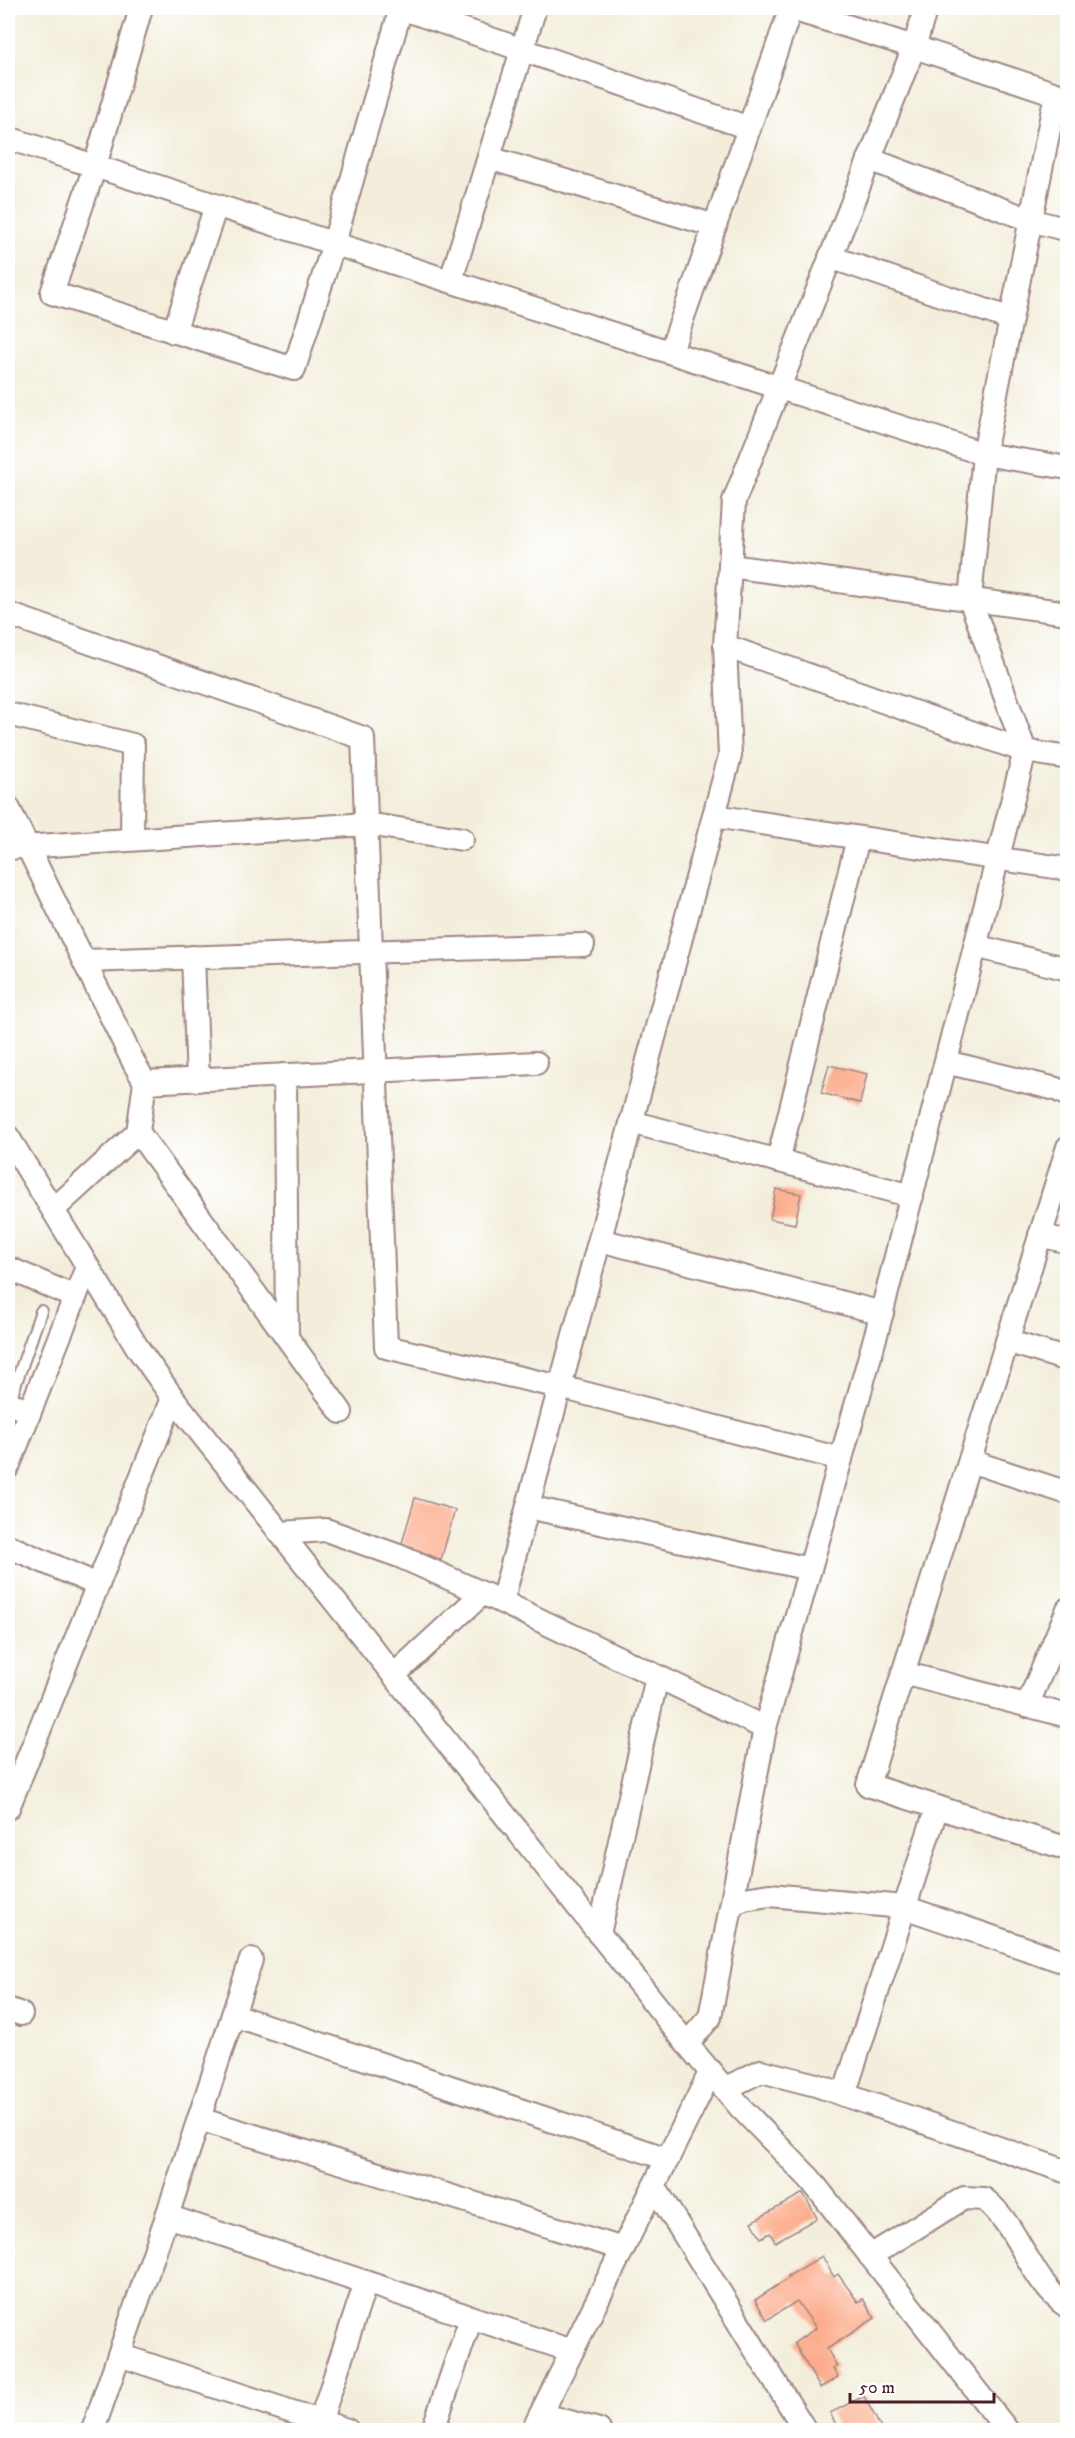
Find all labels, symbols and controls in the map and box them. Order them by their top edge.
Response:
scale bar [850,2366,994,2404]
text: 50 m [859,2377,895,2399]

